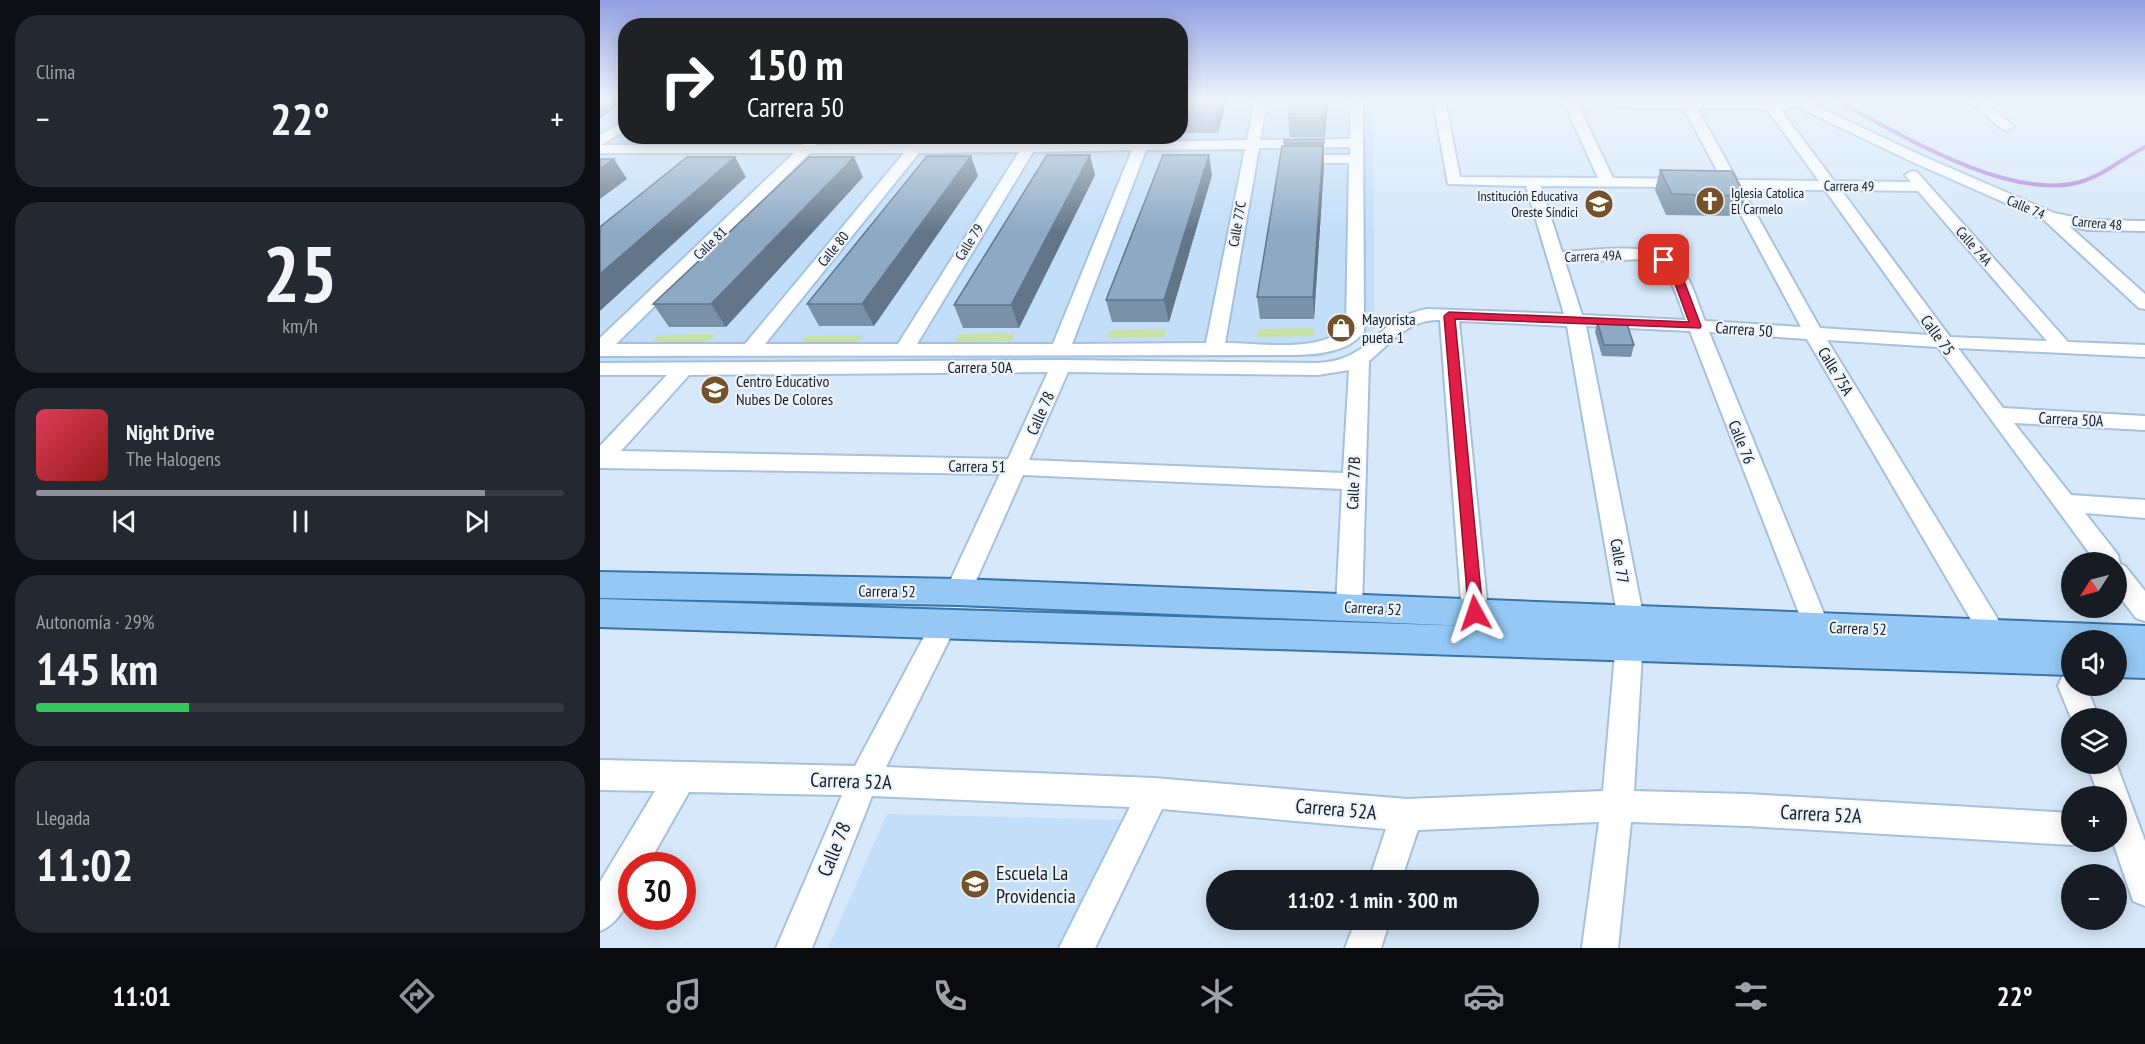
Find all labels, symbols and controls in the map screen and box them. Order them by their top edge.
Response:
text: 150 m [747,37,844,92]
icon: right [648,42,726,120]
text: Clima [36,59,75,85]
text: 22° [270,89,330,147]
text: Carrera 50 [747,90,844,124]
text: − [36,97,50,140]
text: + [550,97,564,140]
street label: Carrera 49 [1824,177,1874,195]
place label: Iglesia Catolica El Carmelo [1731,184,1804,218]
church icon: Iglesia Catolica El Carmelo [1694,185,1726,217]
place label: Institución Educativa Oreste Síndici [1477,187,1578,221]
school or university icon: Institución Educativa Oreste Síndici [1583,188,1615,220]
street label: Calle 74 [2004,191,2048,223]
street label: Calle 77C [1224,199,1250,248]
street label: Carrera 48 [2071,212,2123,234]
street label: Calle 79 [951,220,987,264]
text: 25 [263,223,337,324]
street label: Calle 81 [689,223,731,263]
street label: Calle 74A [1952,223,1996,270]
street label: Calle 80 [814,228,852,270]
pin [1638,234,1689,285]
icon: arrive [1647,243,1680,276]
street label: Carrera 49A [1564,246,1622,266]
place label: Mayorista pueta 1 [1362,309,1416,347]
street label: Calle 75 [1917,311,1959,359]
shop icon: Mayorista pueta 1 [1325,312,1357,344]
text: km/h [282,313,318,339]
street label: Carrera 50 [1715,317,1773,341]
street label: Calle 75A [1814,343,1858,399]
street label: Carrera 50A [947,357,1013,377]
place label: Centro Educativo Nubes De Colores [736,371,833,409]
school or university icon: Centro Educativo Nubes De Colores [699,374,731,406]
street label: Calle 78 [1022,388,1058,438]
street label: Carrera 50A [2038,407,2104,431]
street label: Calle 76 [1724,417,1760,467]
text: Night Drive [126,418,215,446]
text: The Halogens [126,446,221,472]
street label: Carrera 51 [948,455,1006,477]
street label: Calle 77B [1342,456,1364,510]
icon: previous [108,505,141,538]
icon: pause [284,505,317,538]
icon: next [460,505,493,538]
street label: Calle 77 [1606,537,1634,585]
north arrow [2061,552,2127,618]
map controls [2061,552,2127,930]
street label: Carrera 52 [858,580,916,602]
position arrow [1443,581,1507,645]
street label: Carrera 52 [1344,597,1402,619]
text: Autonomía · 29% [36,609,154,635]
street label: Carrera 52 [1829,617,1887,639]
button: sound [2061,630,2127,696]
text: 145 km [36,639,158,697]
button: layers [2061,708,2127,774]
street label: Carrera 52A [810,767,893,795]
button: + [2061,786,2127,852]
street label: Carrera 52A [1294,793,1378,826]
street label: Carrera 52A [1780,799,1863,829]
text: Llegada [36,805,90,831]
street label: Calle 78 [811,818,857,880]
text: 11:02 [36,835,133,893]
speed limit sign: 30 [618,852,696,930]
place label: Escuela La Providencia [996,860,1076,909]
button: − [2061,864,2127,930]
school or university icon: Escuela La Providencia [959,868,991,900]
text: 11:02 · 1 min · 300 m [1287,886,1458,914]
icon: directions [396,975,438,1017]
icon: music [663,975,705,1017]
icon: phone [929,975,971,1017]
icon: climate [1196,975,1238,1017]
icon: car [1463,975,1505,1017]
icon: filters [1730,975,1772,1017]
text: 11:01 [112,979,171,1013]
text: 22° [1997,979,2032,1013]

